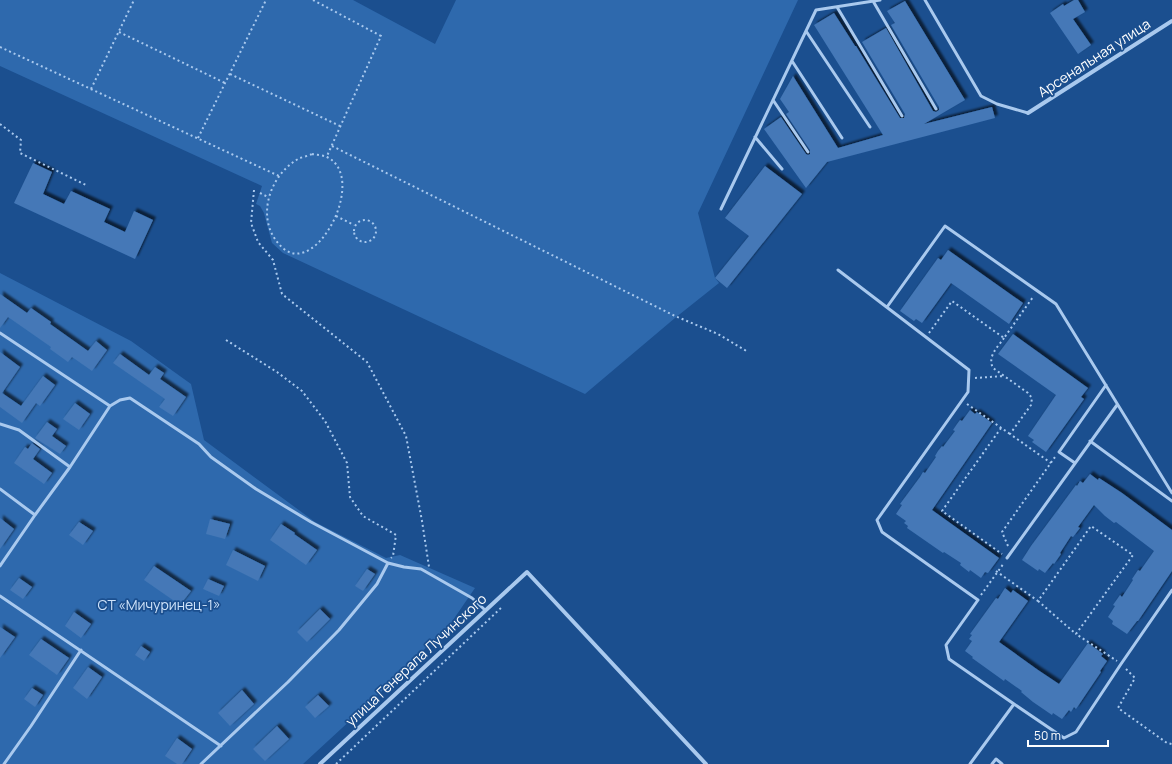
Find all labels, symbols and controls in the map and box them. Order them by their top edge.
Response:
street label: Арсенальная улица [1034,14,1154,101]
street label: улица Генерала Лучинского [341,589,490,730]
park label: СТ «Мичуринец-1» [97,595,221,614]
scale bar [1028,722,1108,748]
text: 50 m [1034,727,1061,744]

